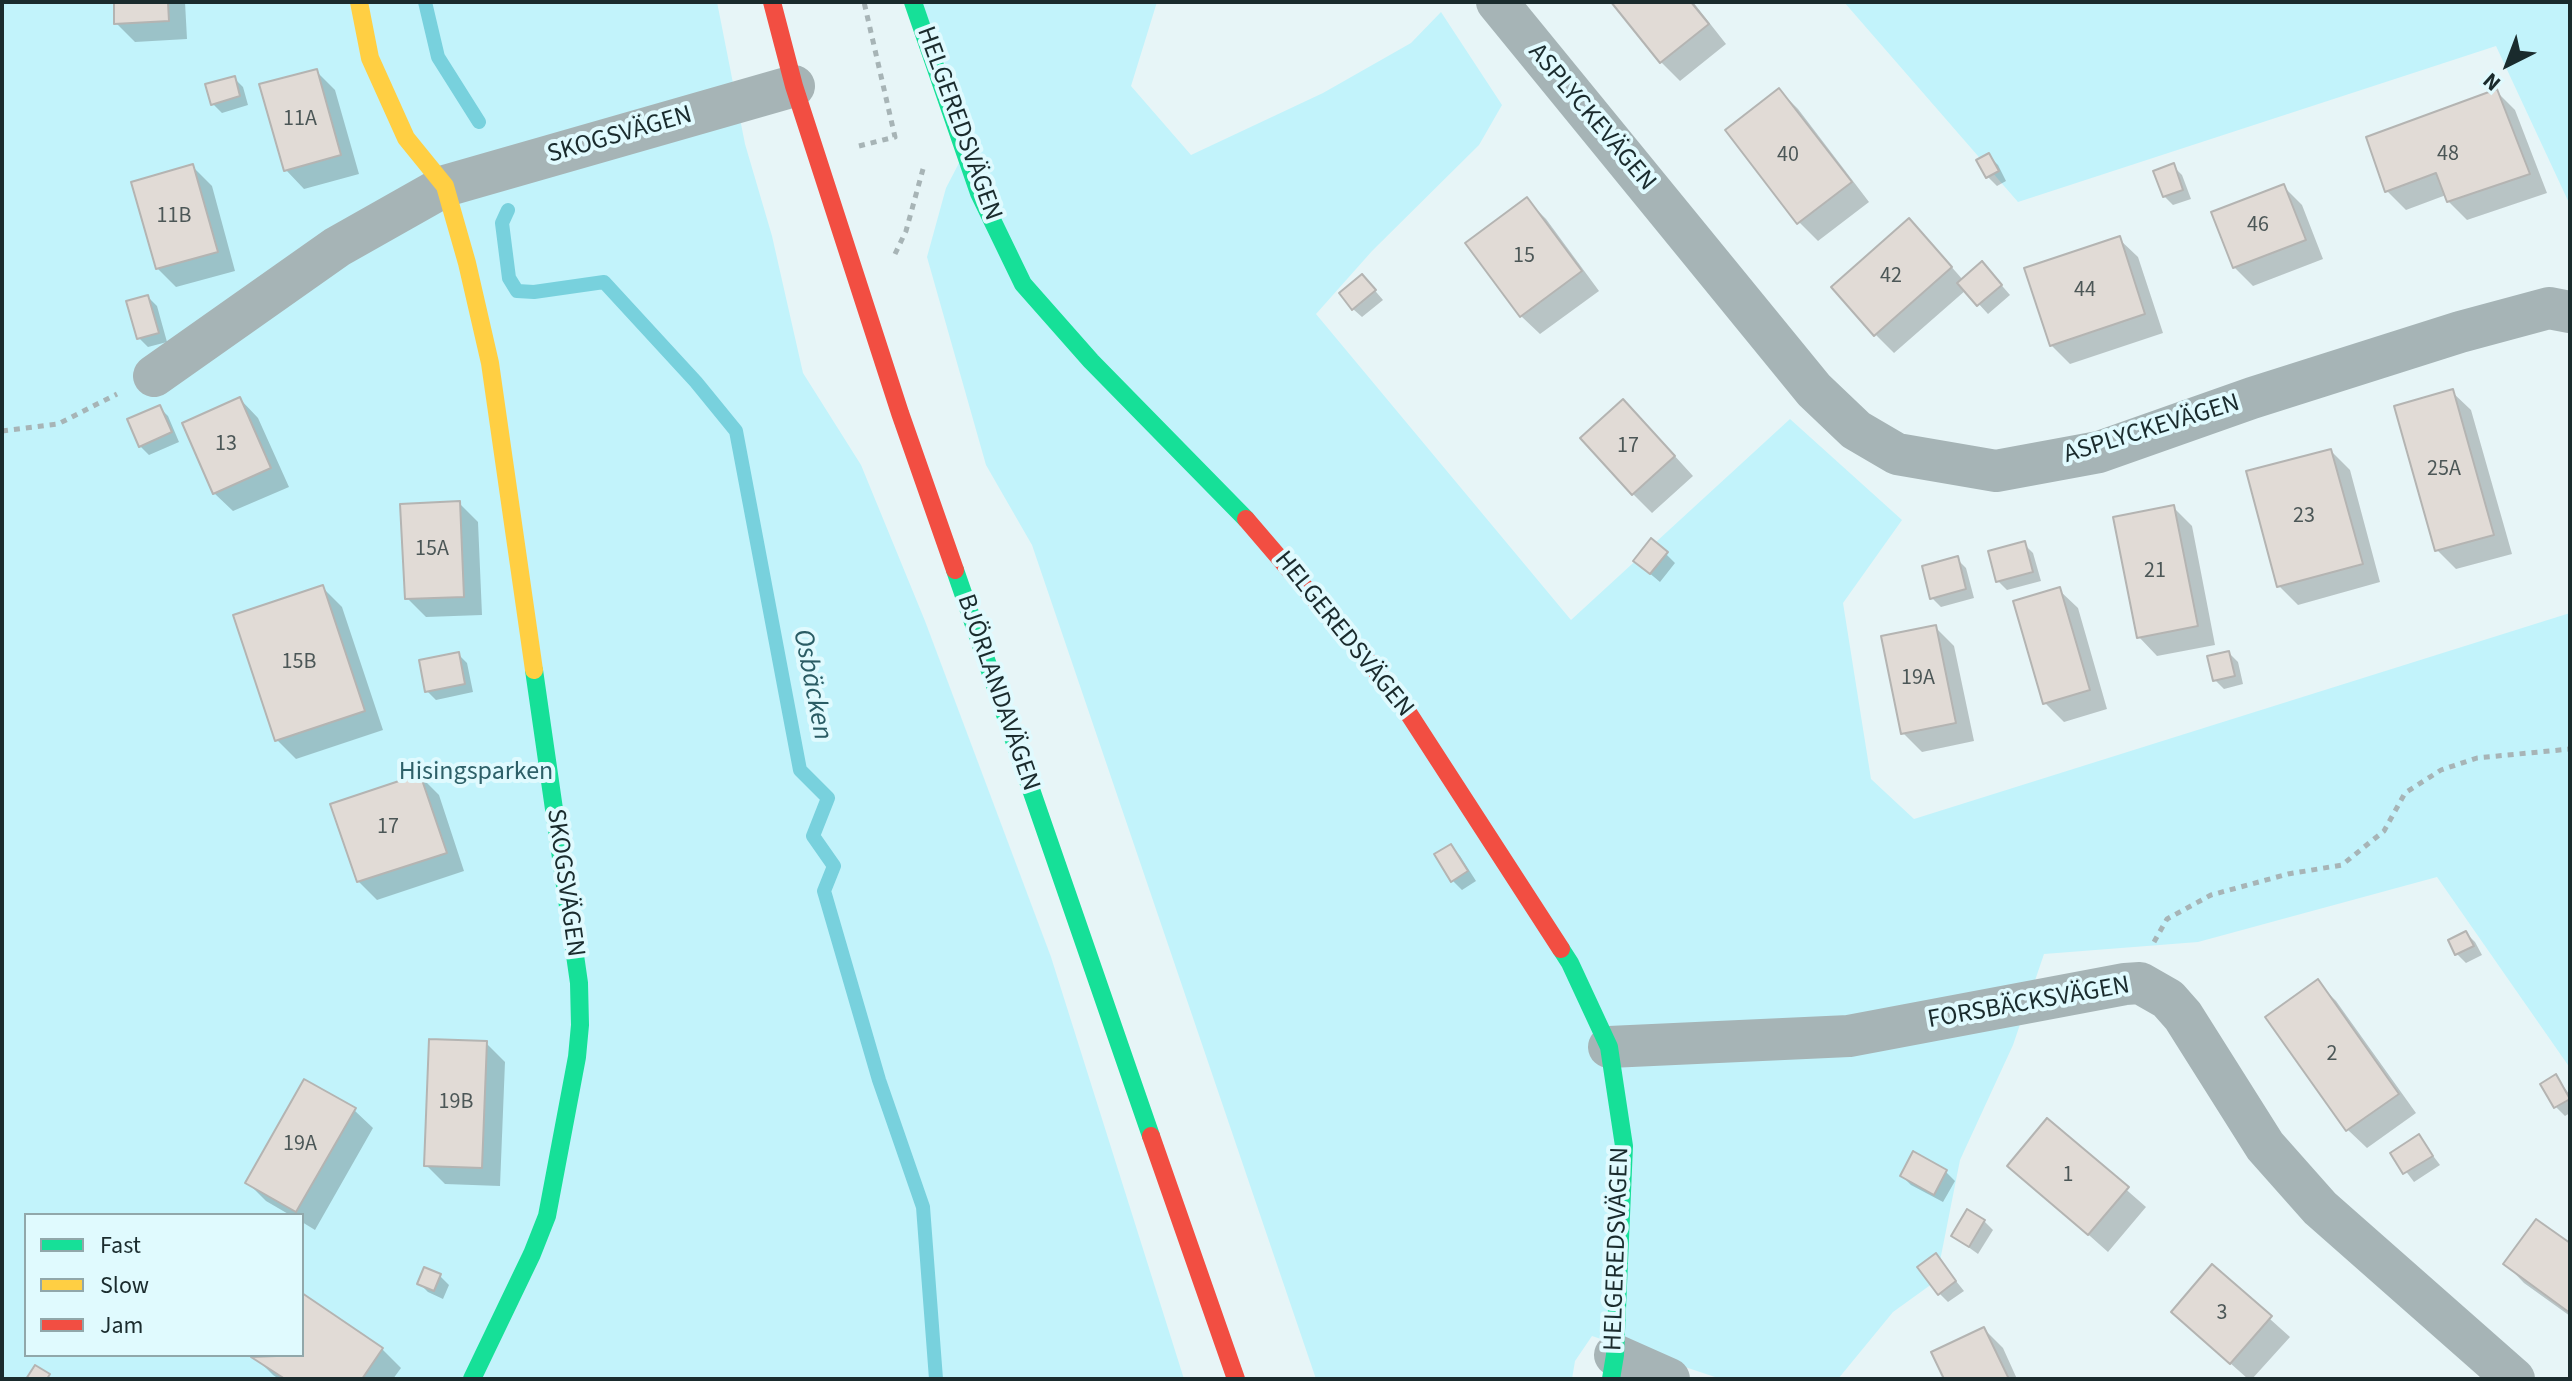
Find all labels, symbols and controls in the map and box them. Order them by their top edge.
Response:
street label: HELGEREDSVÄGEN [908,23,1008,225]
north arrow [2468,24,2548,104]
street label: ASPLYCKEVÄGEN [1520,38,1662,198]
text: N [2476,65,2508,99]
street label: SKOGSVÄGEN [544,100,696,172]
house number: 11A [283,107,317,133]
house number: 48 [2437,142,2459,168]
house number: 40 [1777,143,1799,169]
house number: 11B [157,204,191,230]
house number: 46 [2247,213,2269,239]
house number: 15 [1513,244,1535,270]
house number: 42 [1880,264,1902,290]
house number: 44 [2074,278,2096,304]
street label: ASPLYCKEVÄGEN [2060,388,2244,472]
house number: 13 [215,432,237,458]
house number: 17 [1617,434,1639,460]
house number: 25A [2427,457,2461,483]
house number: 23 [2293,504,2315,530]
house number: 15A [415,537,449,563]
street label: HELGEREDSVÄGEN [1267,546,1419,724]
house number: 21 [2144,559,2166,585]
street label: BJÖRLANDAVÄGEN [949,591,1045,795]
water label: Osbäcken [784,627,838,743]
house number: 15B [282,650,316,676]
house number: 19A [1901,666,1935,692]
park label: Hisingsparken [399,757,553,789]
street label: SKOGSVÄGEN [538,807,590,959]
house number: 17 [377,815,399,841]
street label: FORSBÄCKSVÄGEN [1926,971,2132,1037]
house number: 2 [2327,1042,2337,1068]
house number: 19B [439,1090,473,1116]
house number: 19A [283,1132,317,1158]
street label: HELGEREDSVÄGEN [1599,1146,1637,1352]
house number: 1 [2063,1163,2073,1189]
legend [24,1213,304,1357]
text: Fast [100,1228,141,1263]
text: Slow [100,1268,149,1303]
house number: 3 [2217,1301,2227,1327]
text: Jam [100,1308,144,1343]

